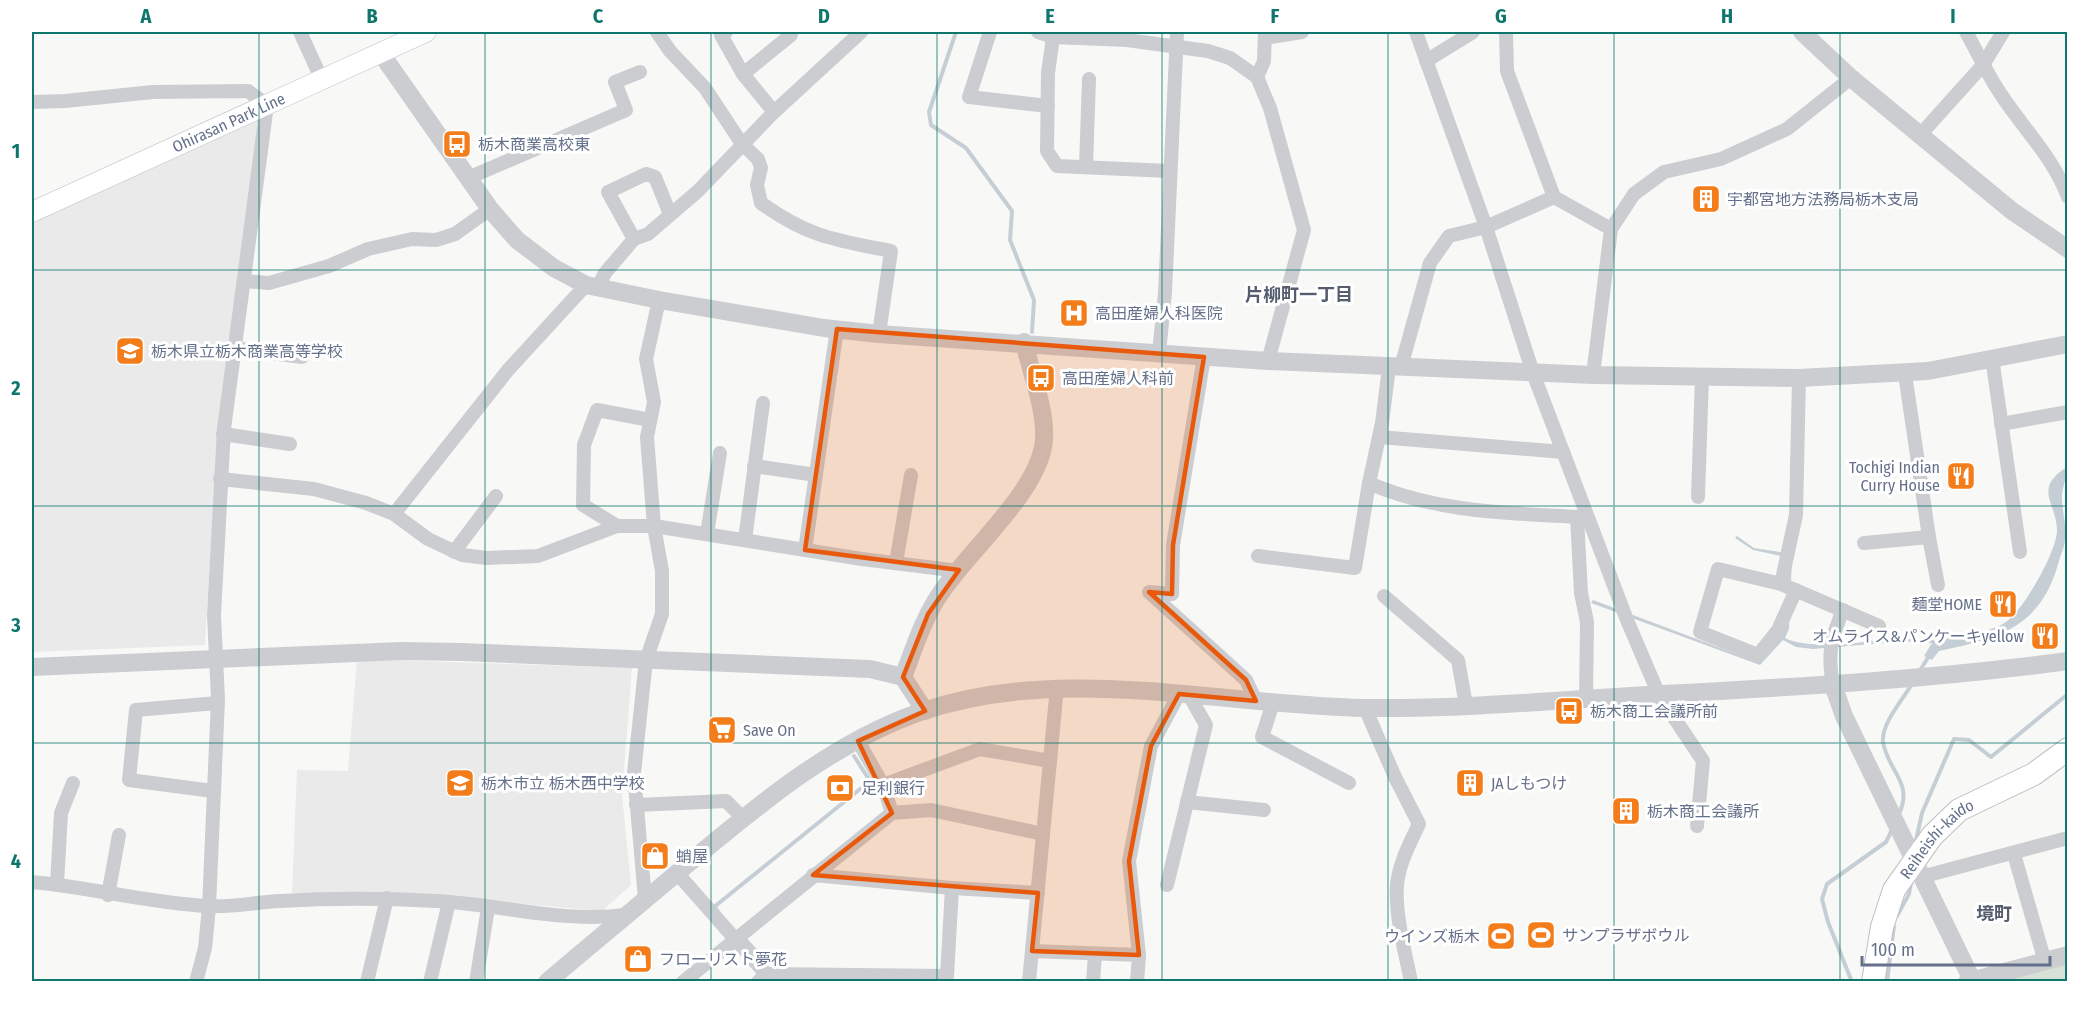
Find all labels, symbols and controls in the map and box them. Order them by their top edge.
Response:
text: A [140,4,153,28]
text: B [366,4,378,28]
text: C [593,4,604,28]
text: D [818,4,830,28]
text: E [1045,4,1055,28]
text: F [1271,4,1280,28]
text: G [1495,4,1507,28]
text: H [1721,4,1733,28]
text: I [1950,4,1956,28]
street label: Ohirasan Park Line [169,89,288,157]
bus stop icon: 栃木商業高校東 [441,128,473,160]
place label: 栃木商業高校東 [478,135,590,154]
text: 1 [12,139,20,163]
building icon: 宇都宮地方法務局栃木支局 [1690,183,1722,215]
place label: 宇都宮地方法務局栃木支局 [1727,190,1919,209]
district label: 片柳町一丁目 [1245,284,1353,306]
hospital icon: 高田産婦人科医院 [1058,297,1090,329]
place label: 高田産婦人科医院 [1095,304,1223,323]
school or university icon: 栃木県立栃木商業高等学校 [114,335,146,367]
place label: 栃木県立栃木商業高等学校 [151,342,343,361]
bus stop icon: 高田産婦人科前 [1025,362,1057,394]
place label: 高田産婦人科前 [1062,369,1174,388]
text: 2 [10,376,21,400]
place label: Tochigi Indian Curry House [1849,458,1940,495]
restaurant icon: Tochigi Indian Curry House [1945,460,1977,492]
restaurant icon: 麺堂HOME [1987,588,2019,620]
place label: 麺堂HOME [1911,595,1982,614]
text: 3 [10,613,21,637]
restaurant icon: オムライス&パンケーキyellow [2029,620,2061,652]
place label: オムライス&パンケーキyellow [1812,627,2025,646]
bus stop icon: 栃木商工会議所前 [1553,695,1585,727]
place label: 栃木商工会議所前 [1590,702,1718,721]
supermarket icon: Save On [706,714,738,746]
place label: Save On [743,721,796,740]
school or university icon: 栃木市立 栃木西中学校 [444,767,476,799]
building icon: JAしもつけ [1454,767,1486,799]
bank icon: 足利銀行 [824,772,856,804]
place label: 栃木市立 栃木西中学校 [481,774,645,793]
place label: JAしもつけ [1491,774,1567,793]
place label: 足利銀行 [861,779,925,798]
building icon: 栃木商工会議所 [1610,795,1642,827]
street label: Reiheishi-kaido [1896,795,1977,882]
place label: 栃木商工会議所 [1647,802,1759,821]
shop icon: 蛸屋 [639,840,671,872]
place label: 蛸屋 [676,847,708,866]
text: 4 [11,849,21,873]
district label: 境町 [1976,903,2012,925]
sports icon: サンプラザボウル [1525,919,1557,951]
sports icon: ウインズ栃木 [1485,920,1517,952]
place label: サンプラザボウル [1562,926,1690,945]
place label: ウインズ栃木 [1384,927,1480,946]
scale bar [1862,929,2050,967]
text: 100 m [1871,939,1915,961]
shop icon: フローリスト夢花 [622,943,654,975]
place label: フローリスト夢花 [659,950,787,969]

